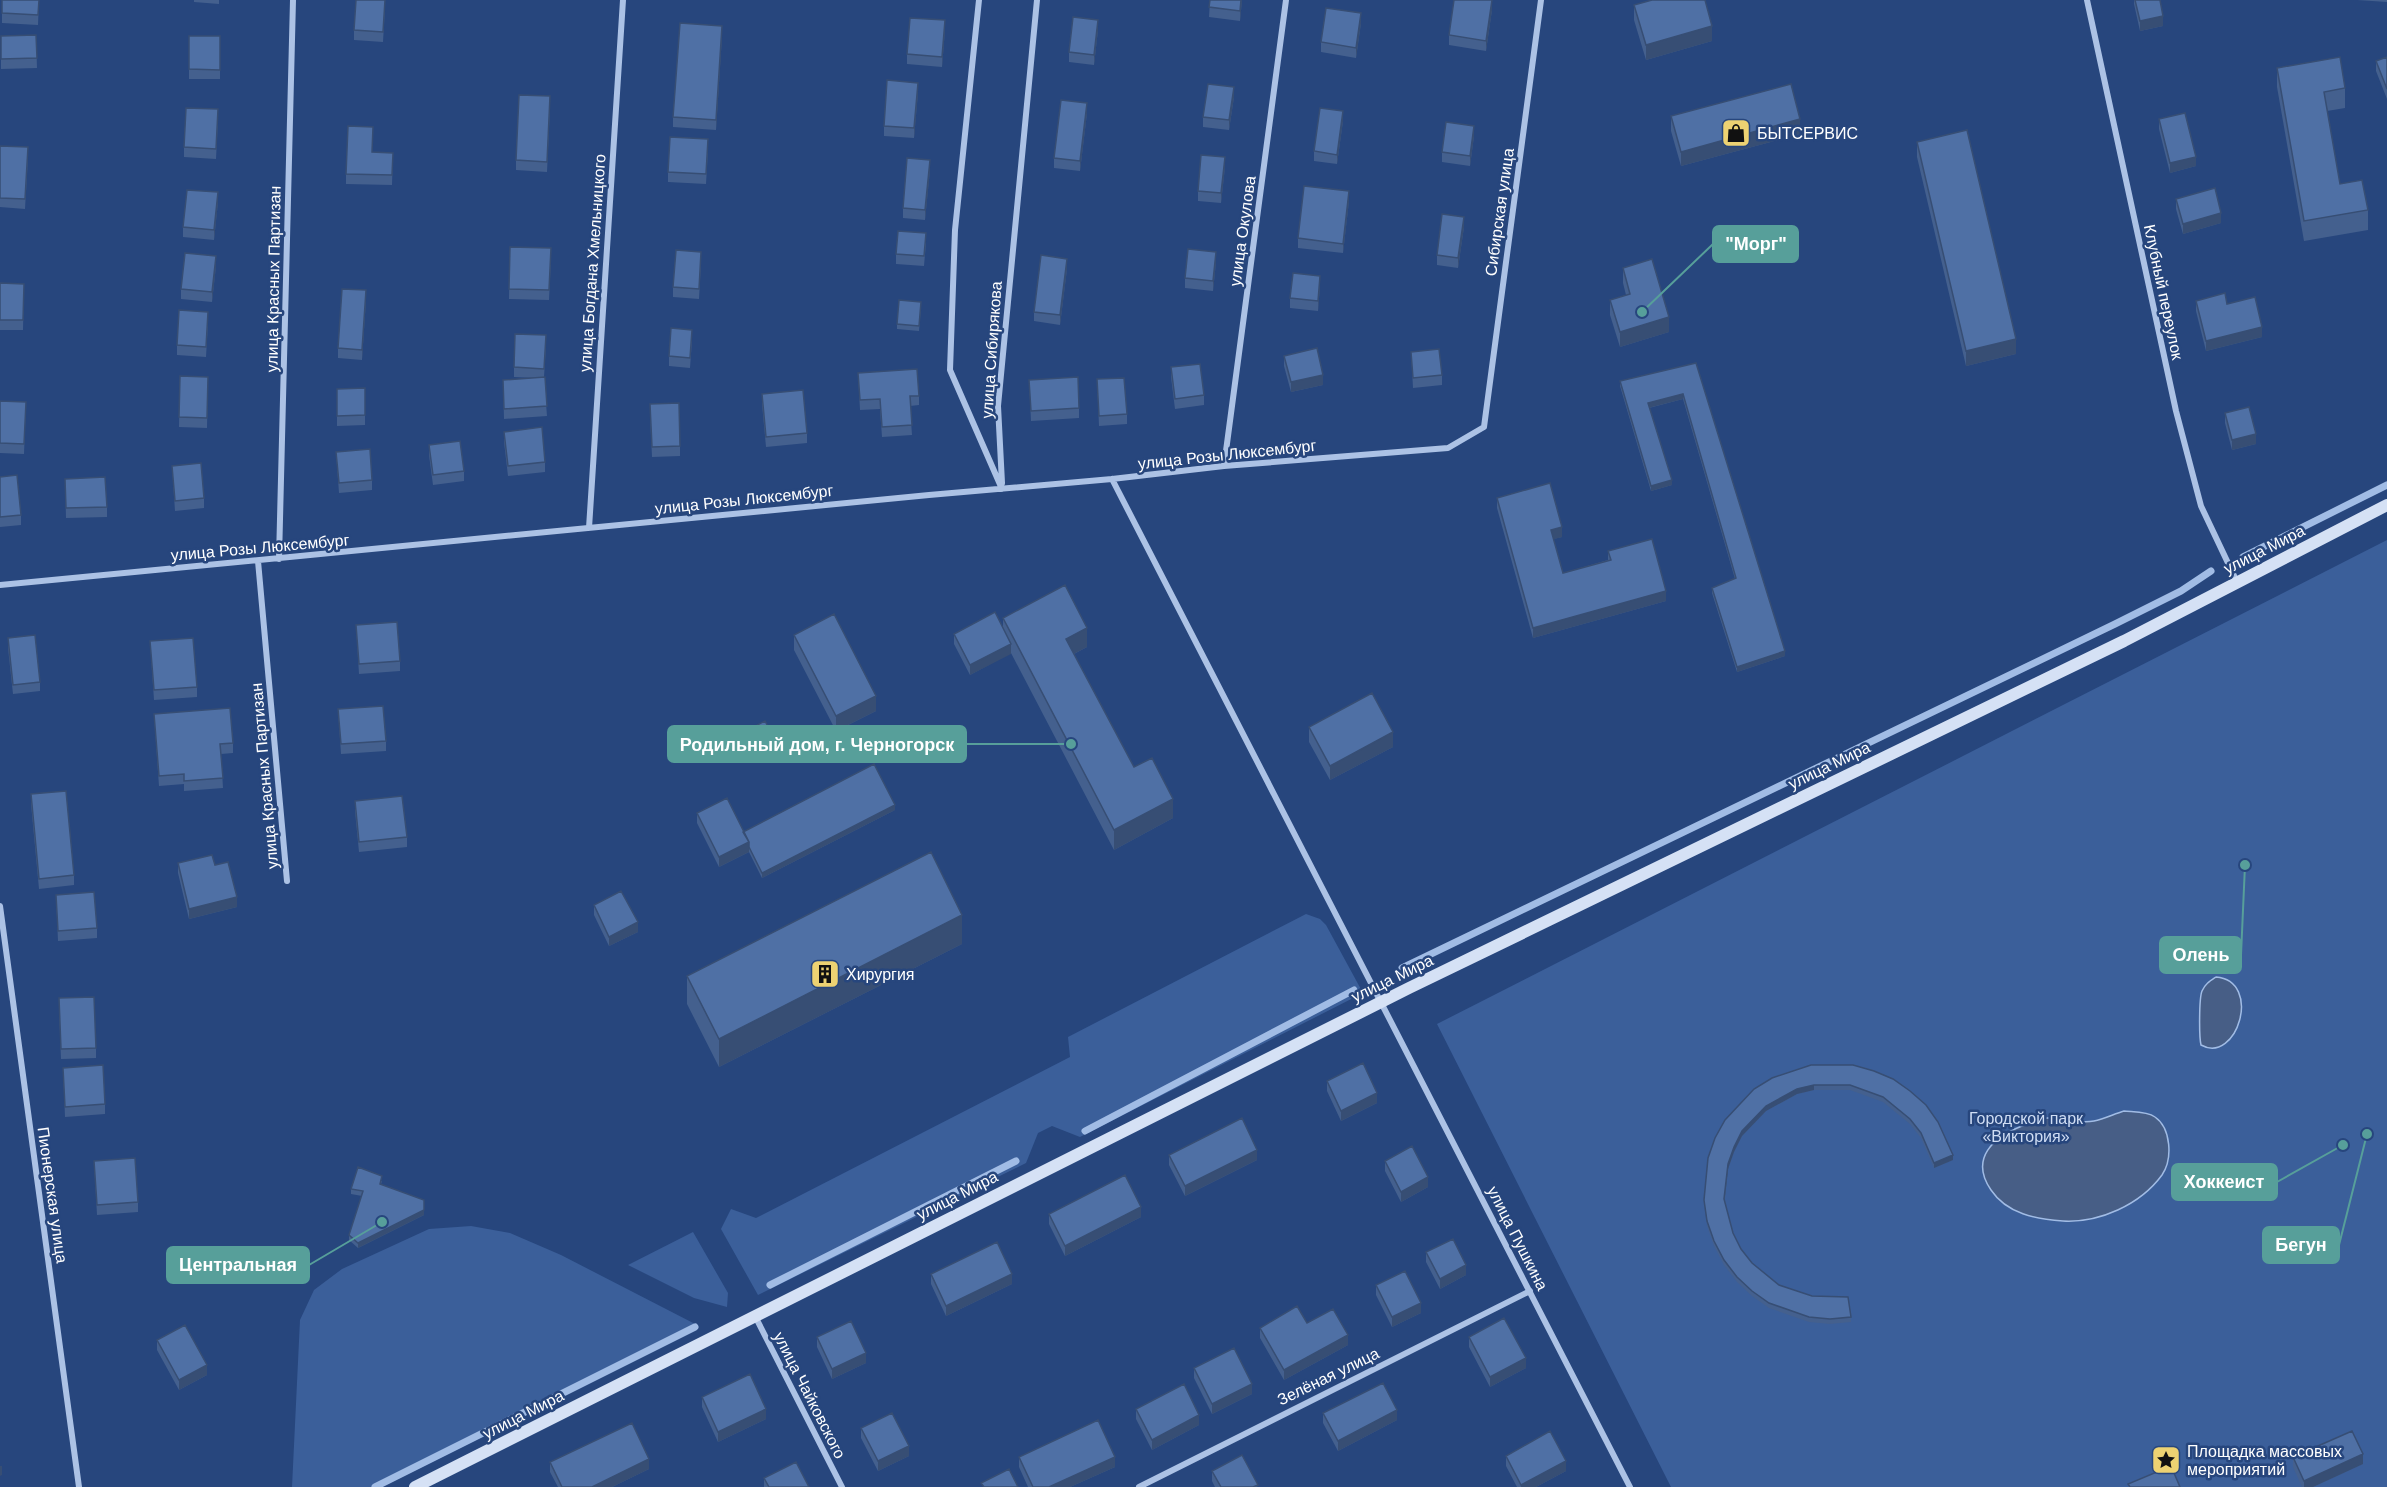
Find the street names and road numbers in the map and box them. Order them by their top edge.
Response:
street label: Сибирская улица [1482,147,1517,277]
street label: улица Богдана Хмельницкого [576,153,609,373]
street label: улица Окулова [1226,175,1259,287]
street label: улица Красных Партизан [263,186,284,372]
street label: Клубный переулок [2141,223,2186,362]
street label: улица Сибирякова [978,281,1005,419]
street label: улица Розы Люксембург [1137,437,1317,472]
street label: улица Розы Люксембург [654,482,834,517]
street label: улица Мира [2221,522,2308,577]
street label: улица Розы Люксембург [170,531,350,564]
street label: улица Красных Партизан [248,682,281,870]
street label: улица Мира [1786,738,1873,792]
street label: улица Мира [1349,951,1436,1005]
street label: Пионерская улица [35,1126,70,1264]
street label: улица Мира [914,1168,1001,1223]
street label: улица Пушкина [1484,1183,1551,1293]
street label: улица Чайковского [770,1329,849,1461]
street label: Зелёная улица [1275,1344,1382,1408]
street label: улица Мира [480,1387,567,1442]

